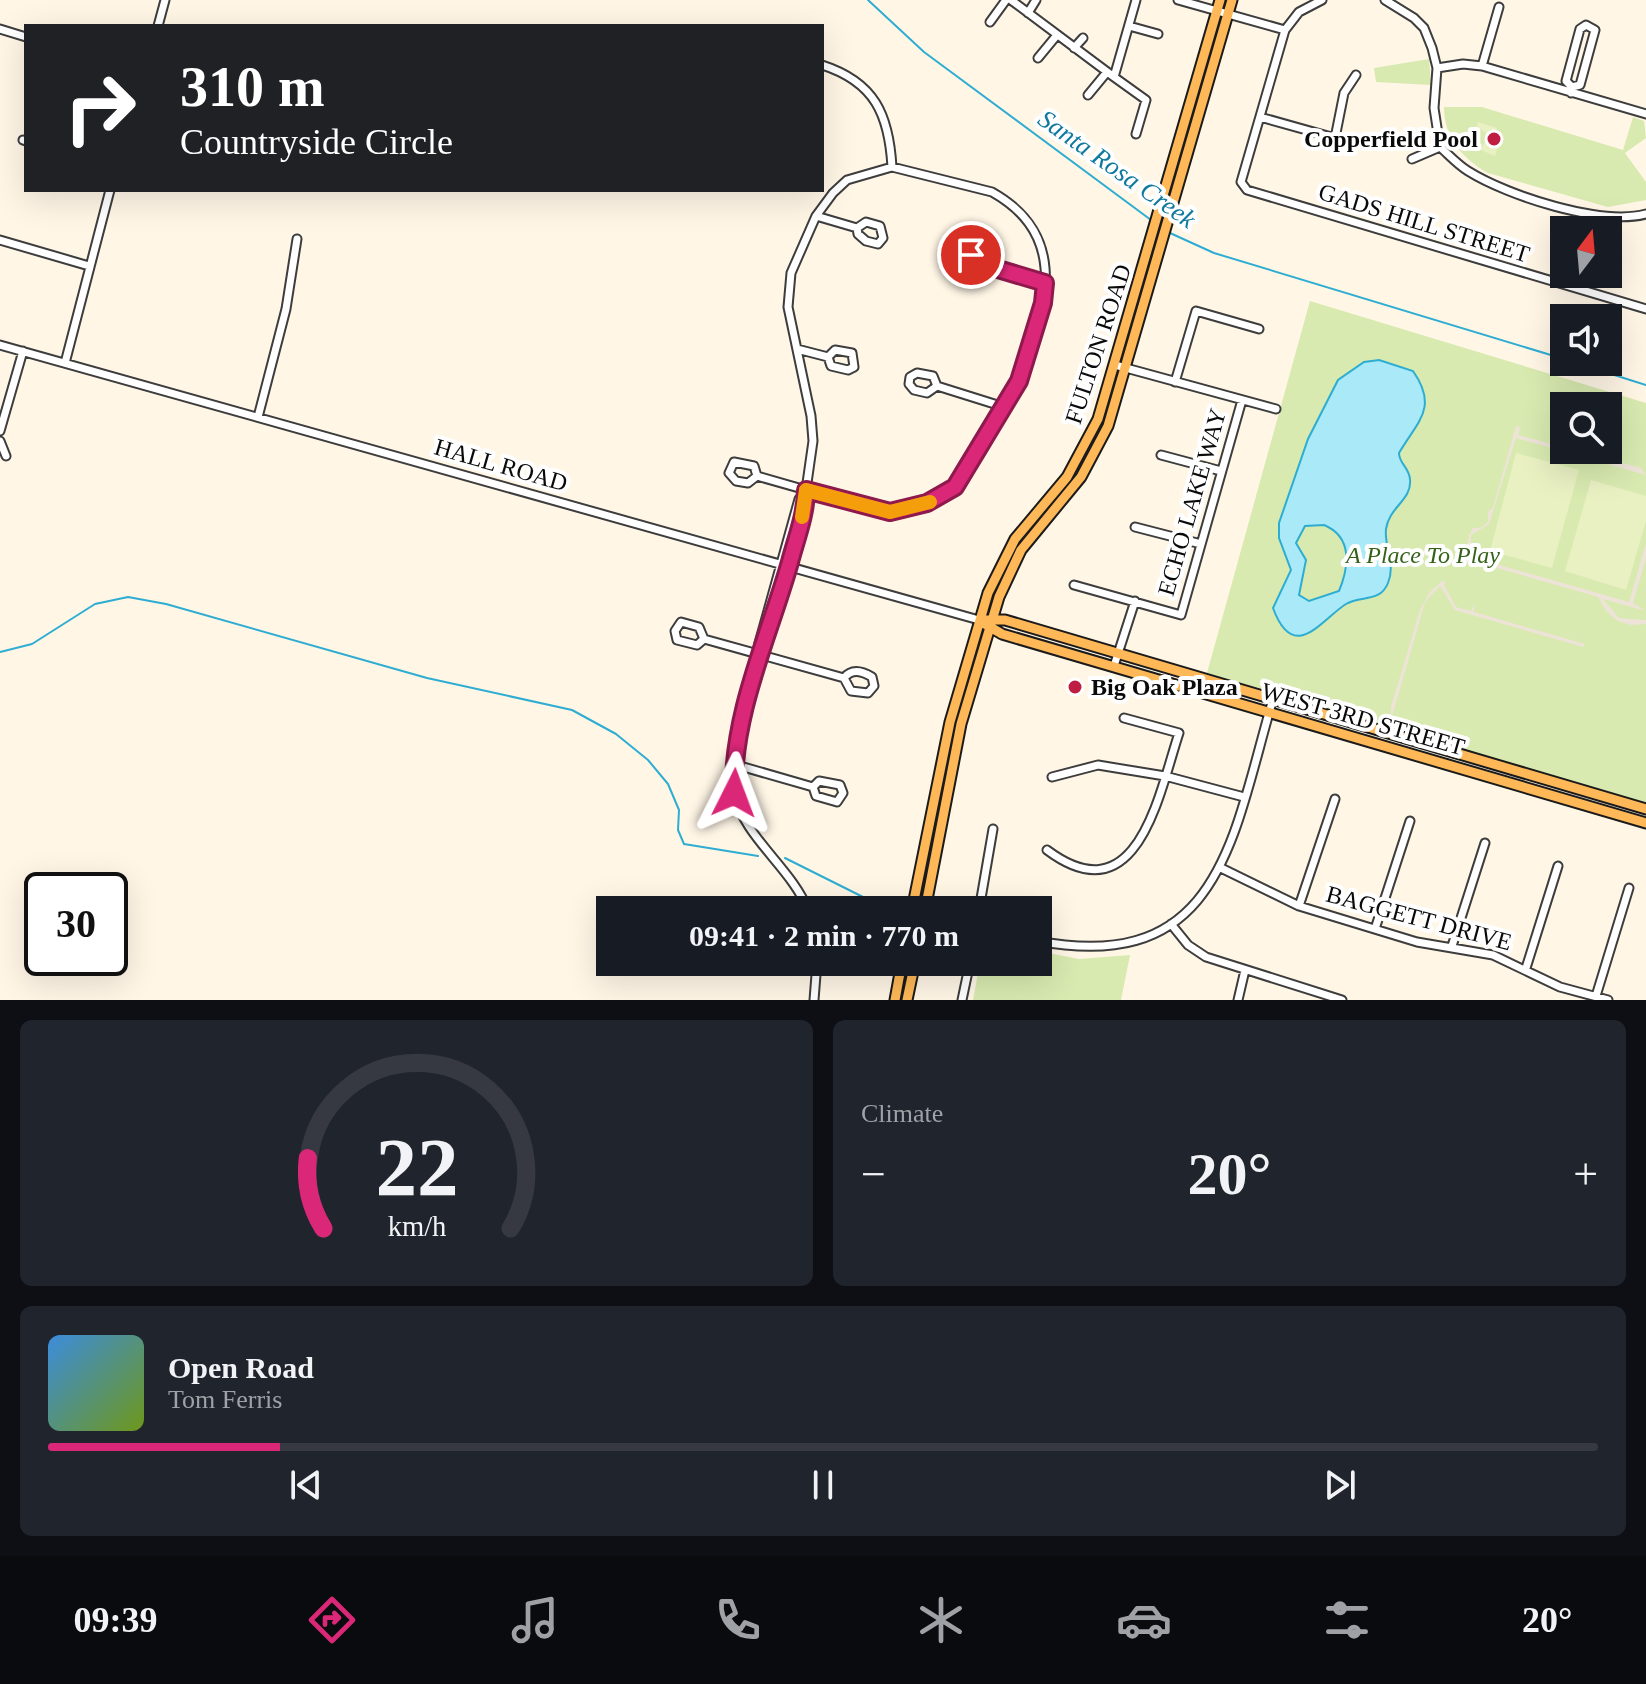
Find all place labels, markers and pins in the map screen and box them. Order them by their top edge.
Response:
place label: Copperfield Pool [1304,126,1478,152]
marker: Copperfield Pool [1485,130,1503,148]
pin [937,221,1005,289]
place label: Big Oak Plaza [1091,674,1238,700]
marker: Big Oak Plaza [1066,678,1084,696]

